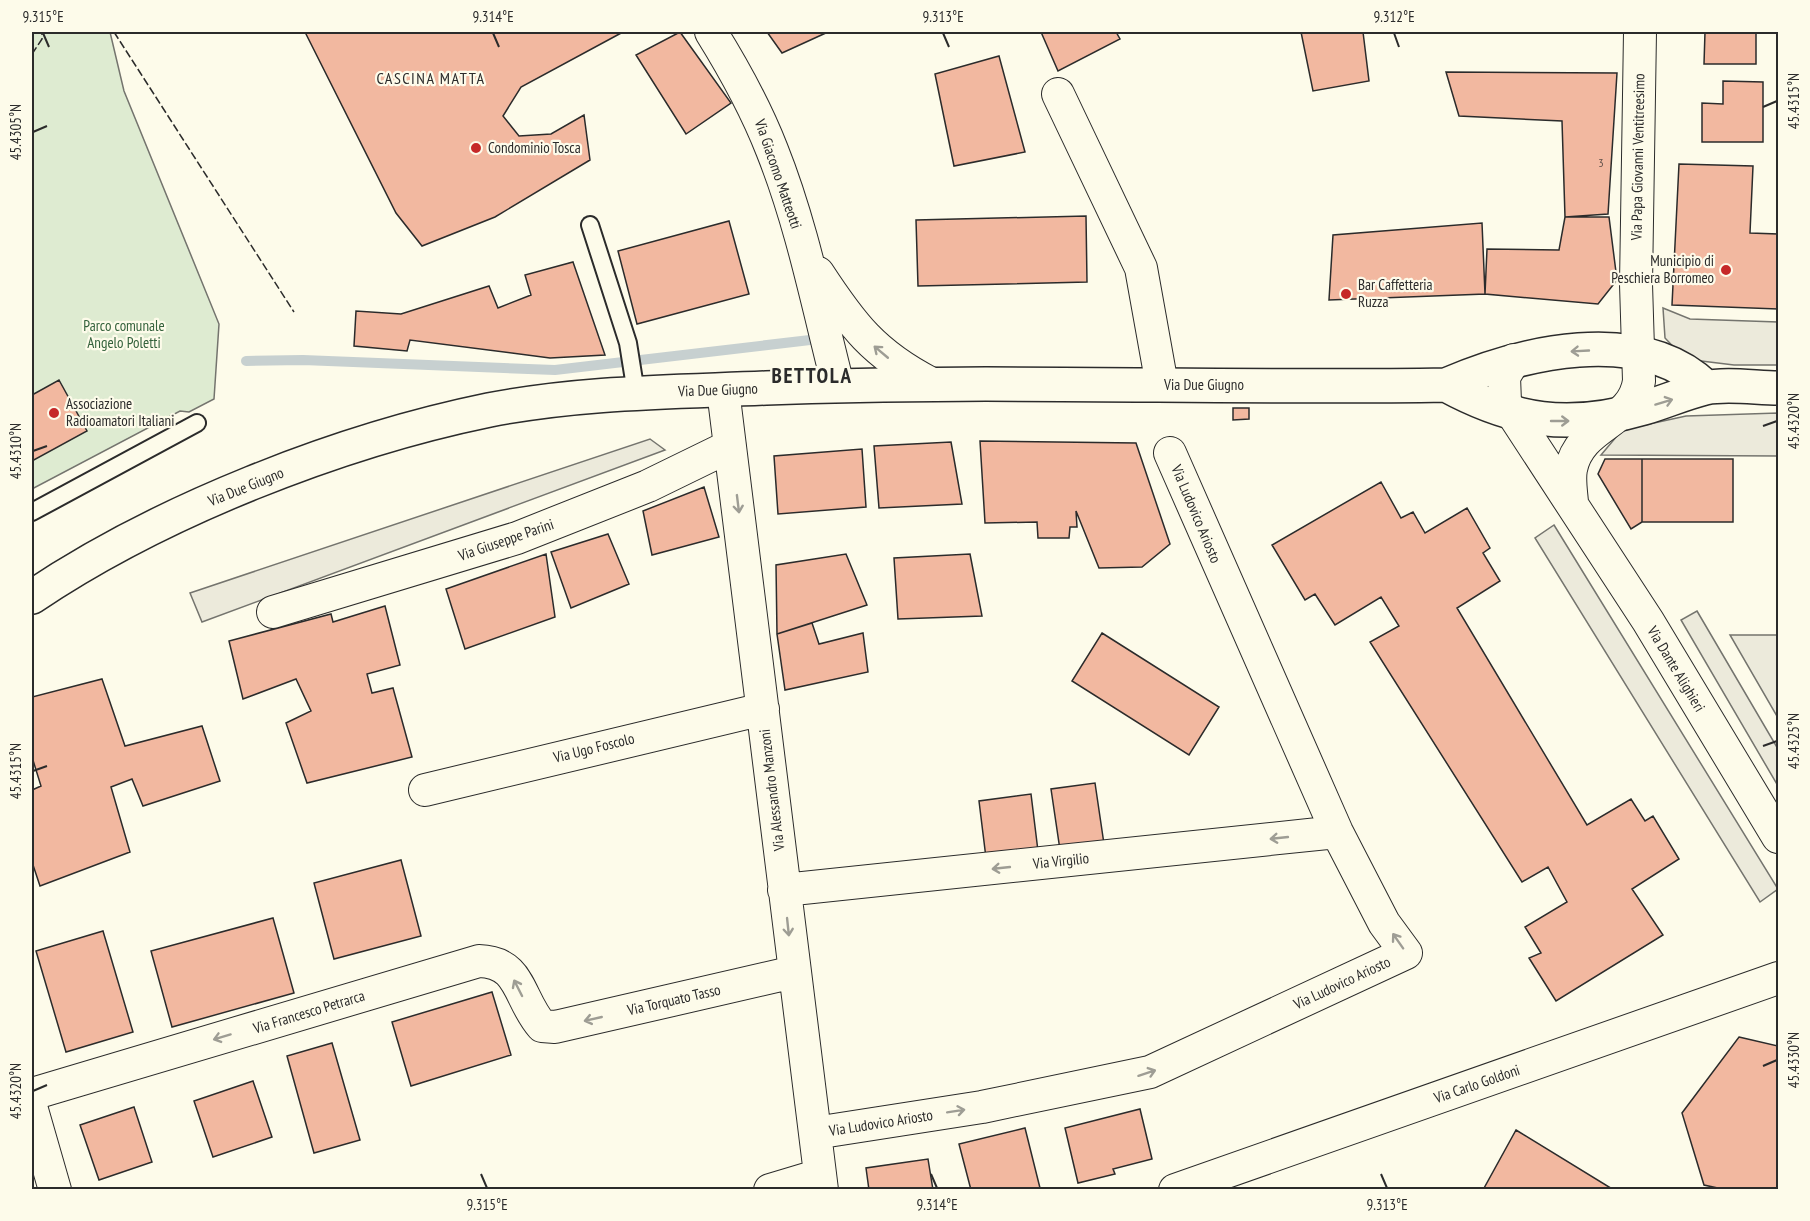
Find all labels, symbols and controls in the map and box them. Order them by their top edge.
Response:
text: 9.315°E [22,7,64,26]
text: 9.314°E [472,7,514,26]
text: 9.313°E [922,7,964,26]
text: 9.312°E [1373,7,1415,26]
district label: CASCINA MATTA [376,68,486,88]
street label: Via Papa Giovanni Ventitreesimo [1627,73,1648,242]
text: 45.4315°N [1784,73,1803,129]
text: 45.4305°N [6,104,25,160]
street label: Via Giacomo Matteotti [750,116,806,231]
place label: Condominio Tosca [488,138,581,157]
marker: Condominio Tosca [469,141,483,155]
house number: 3 [1598,155,1604,170]
place label: Municipio di Peschiera Borromeo [1611,251,1714,287]
marker: Municipio di Peschiera Borromeo [1719,263,1733,277]
place label: Bar Caffetteria Ruzza [1358,275,1433,311]
marker: Bar Caffetteria Ruzza [1339,287,1353,301]
park label: Parco comunale Angelo Poletti [83,316,165,352]
one-way arrow [1571,345,1590,356]
one-way arrow [873,346,889,359]
district label: BETTOLA [772,362,852,389]
street label: Via Due Giugno [1163,375,1244,394]
street label: Via Due Giugno [677,379,758,400]
text: 45.4320°N [1784,393,1803,449]
place label: Associazione Radioamatori Italiani [66,394,174,430]
one-way arrow [1654,396,1673,407]
marker: Associazione Radioamatori Italiani [47,406,61,420]
one-way arrow [1550,415,1570,427]
text: 45.4310°N [6,423,25,479]
street label: Via Ludovico Ariosto [1167,461,1226,566]
street label: Via Due Giugno [204,463,286,511]
one-way arrow [732,493,743,513]
street label: Via Giuseppe Parini [455,514,556,565]
street label: Via Dante Alighieri [1643,622,1709,715]
text: 45.4325°N [1784,713,1803,769]
street label: Via Ugo Foscolo [551,728,636,767]
street label: Via Alessandro Manzoni [755,728,789,853]
text: 45.4315°N [6,743,25,799]
one-way arrow [1269,833,1289,844]
street label: Via Virgilio [1031,848,1090,873]
one-way arrow [992,862,1012,873]
one-way arrow [783,916,794,936]
one-way arrow [1392,934,1404,950]
street label: Via Ludovico Ariosto [1289,952,1393,1014]
one-way arrow [512,979,524,997]
street label: Via Torquato Tasso [624,980,722,1020]
street label: Via Francesco Petrarca [250,986,367,1038]
one-way arrow [584,1013,603,1025]
one-way arrow [213,1032,232,1043]
text: 45.4330°N [1784,1032,1803,1088]
street label: Via Carlo Goldoni [1430,1060,1522,1107]
text: 45.4320°N [6,1063,25,1119]
one-way arrow [1137,1067,1156,1078]
street label: Via Ludovico Ariosto [827,1105,934,1140]
one-way arrow [946,1106,966,1117]
text: 9.315°E [466,1195,508,1214]
text: 9.314°E [916,1195,958,1214]
text: 9.313°E [1366,1195,1408,1214]

